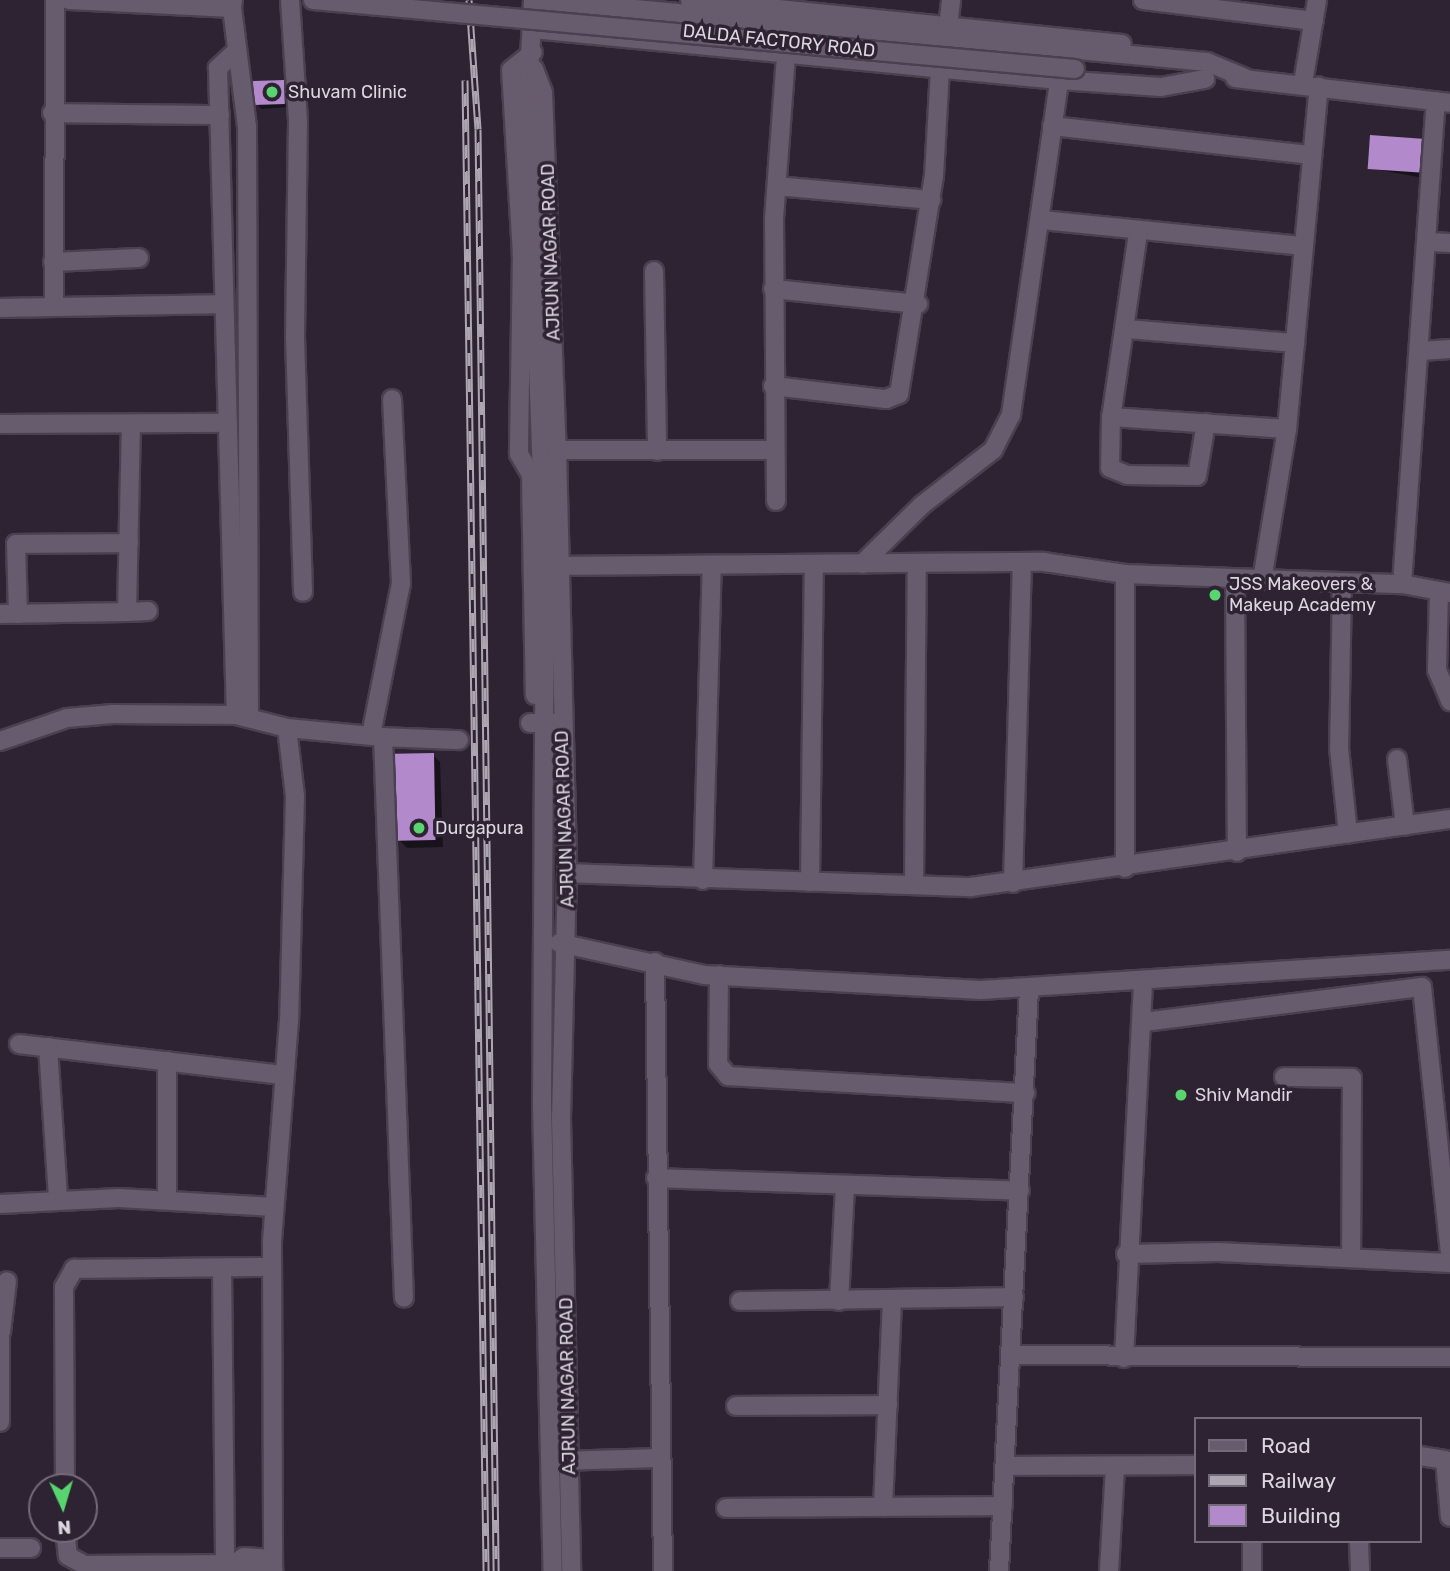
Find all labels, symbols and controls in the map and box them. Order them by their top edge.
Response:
street label: DALDA FACTORY ROAD [681,20,877,62]
place label: Shuvam Clinic [288,81,407,103]
marker: Shuvam Clinic [262,82,282,102]
street label: AJRUN NAGAR ROAD [537,163,565,341]
place label: JSS Makeovers & Makeup Academy [1229,574,1376,616]
marker: JSS Makeovers & Makeup Academy [1207,587,1223,603]
street label: AJRUN NAGAR ROAD [551,730,579,908]
place label: Durgapura [435,817,524,839]
marker: Durgapura [409,818,429,838]
place label: Shiv Mandir [1195,1084,1293,1106]
marker: Shiv Mandir [1173,1087,1189,1103]
street label: AJRUN NAGAR ROAD [556,1297,580,1475]
legend [1194,1417,1422,1543]
text: Road [1261,1433,1311,1458]
text: Railway [1261,1468,1336,1493]
north arrow [28,1473,98,1543]
text: Building [1261,1503,1341,1528]
text: N [57,1516,72,1539]

